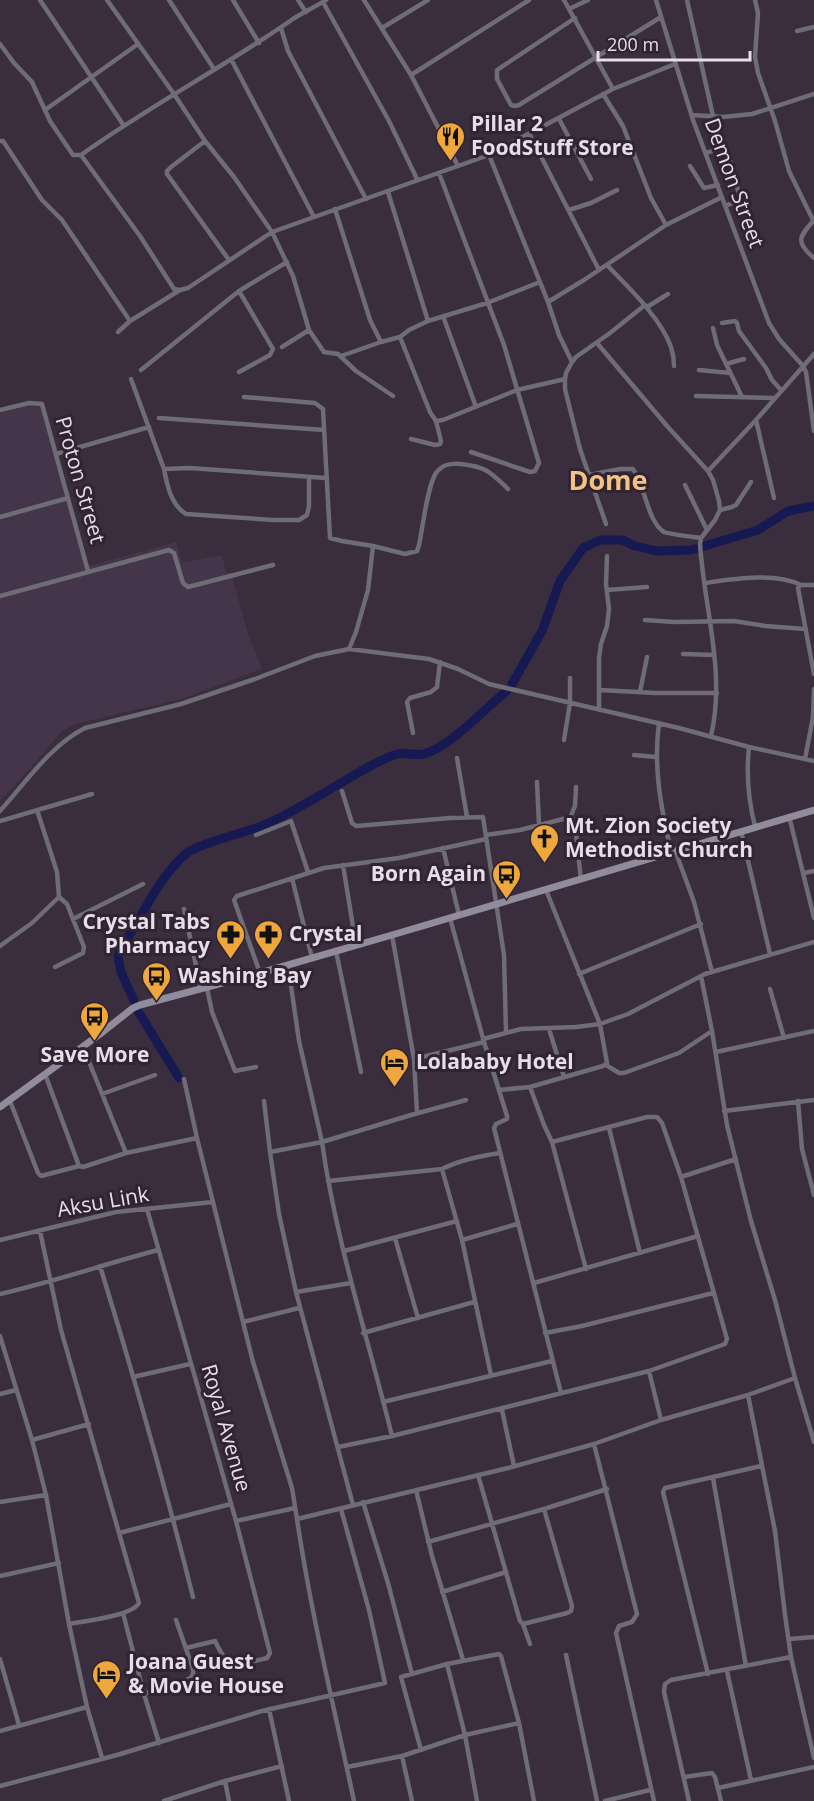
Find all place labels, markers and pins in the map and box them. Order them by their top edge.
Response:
place label: Pillar 2 FoodStuff Store [471,109,634,161]
restaurant icon: Pillar 2 FoodStuff Store [434,120,466,162]
place label: Mt. Zion Society Methodist Church [565,811,753,863]
church icon: Mt. Zion Society Methodist Church [528,822,560,864]
bus stop icon: Born Again [491,858,523,900]
place label: Born Again [371,859,486,887]
place label: Crystal Tabs Pharmacy [82,907,210,959]
pharmacy icon: Crystal Tabs Pharmacy [215,918,247,960]
pharmacy icon: Crystal [252,918,284,960]
place label: Crystal [289,919,363,947]
bus stop icon: Washing Bay [141,960,173,1002]
place label: Washing Bay [178,961,312,989]
bus stop icon: Save More [79,1000,111,1042]
place label: Save More [41,1040,149,1068]
hotel icon: Lolababy Hotel [379,1046,411,1088]
place label: Lolababy Hotel [416,1047,574,1075]
place label: Joana Guest & Movie House [126,1647,284,1699]
hotel icon: Joana Guest & Movie House [91,1658,123,1700]

